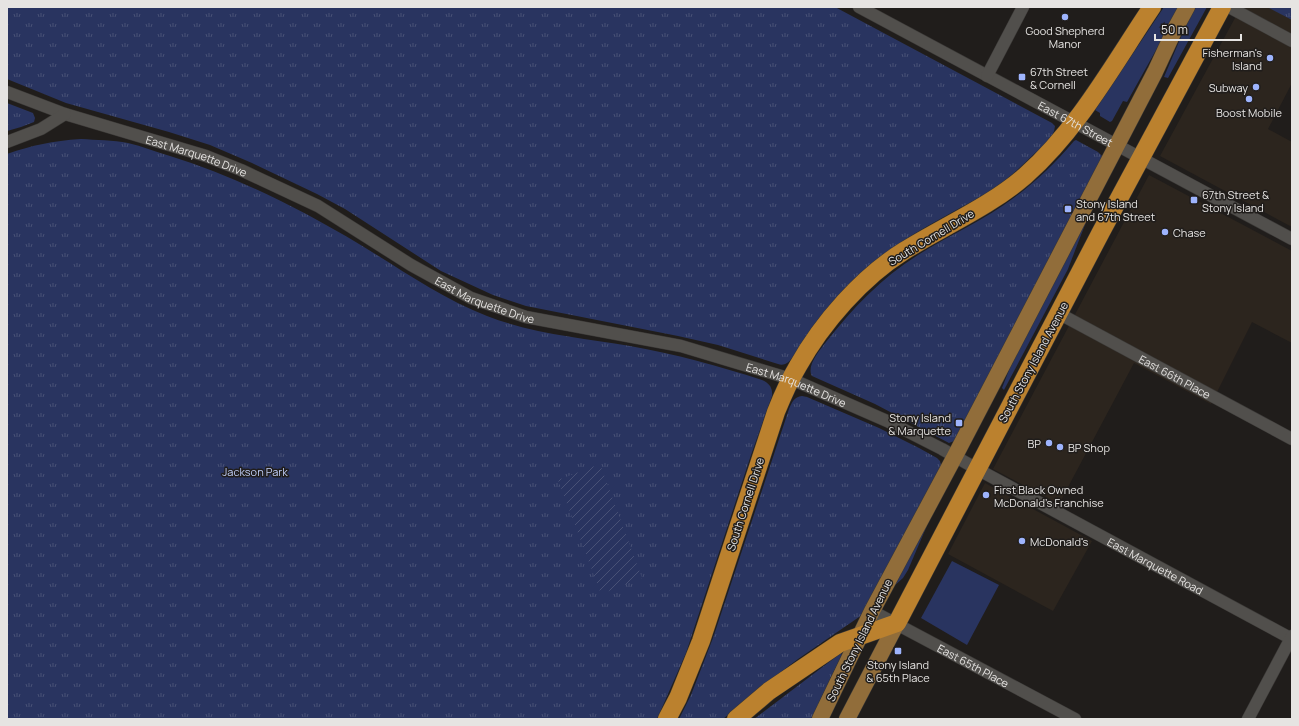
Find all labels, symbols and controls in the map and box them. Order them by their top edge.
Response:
marker: Good Shepherd Manor [1060,12,1070,22]
scale bar [1155,16,1241,42]
text: 50 m [1161,21,1188,38]
place label: Good Shepherd Manor [1026,23,1104,51]
place label: Fisherman's Island [1202,45,1262,73]
marker: Fisherman's Island [1265,53,1275,63]
place label: 67th Street & Cornell [1030,64,1088,92]
marker: 67th Street & Cornell [1017,72,1027,82]
place label: Subway [1209,80,1248,95]
marker: Subway [1251,82,1261,92]
marker: Boost Mobile [1244,94,1254,104]
street label: East 67th Street [1036,97,1116,149]
place label: Boost Mobile [1216,105,1283,120]
street label: East Marquette Drive [144,131,250,180]
place label: 67th Street & Stony Island [1202,187,1270,215]
marker: 67th Street & Stony Island [1189,195,1199,205]
place label: Stony Island and 67th Street [1076,196,1155,224]
marker: Stony Island and 67th Street [1063,204,1073,214]
street label: South Cornell Drive [885,205,977,268]
place label: Chase [1173,225,1206,240]
marker: Chase [1160,227,1170,237]
street label: East Marquette Drive [433,272,536,326]
street label: South Stony Island Avenue [995,299,1071,425]
street label: East 66th Place [1137,351,1214,402]
street label: East Marquette Drive [745,359,849,410]
place label: Stony Island & Marquette [888,410,952,438]
marker: Stony Island & Marquette [954,418,964,428]
place label: BP [1028,436,1041,451]
marker: BP [1044,438,1054,448]
place label: BP Shop [1068,440,1110,455]
marker: BP Shop [1055,442,1065,452]
street label: South Cornell Drive [723,455,767,553]
park label: Jackson Park [222,464,288,479]
place label: First Black Owned McDonald's Franchise [994,482,1104,510]
marker: First Black Owned McDonald's Franchise [981,490,991,500]
place label: McDonald's [1030,534,1088,549]
street label: East Marquette Road [1105,534,1206,597]
marker: McDonald's [1017,536,1027,546]
street label: South Stony Island Avenue [823,576,896,704]
street label: East 65th Place [935,640,1012,690]
marker: Stony Island & 65th Place [893,646,903,656]
place label: Stony Island & 65th Place [866,657,930,685]

